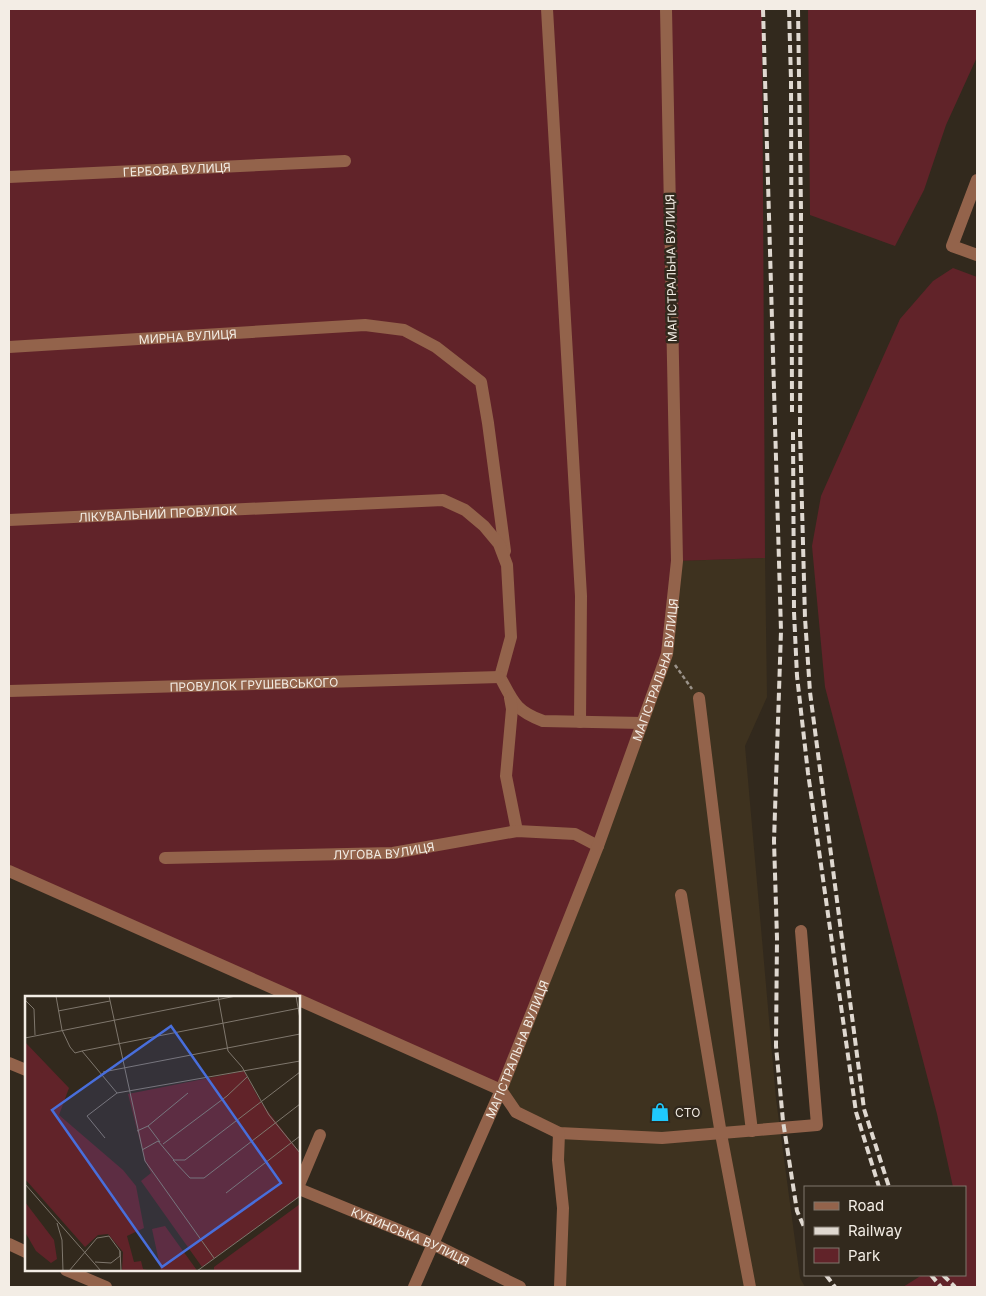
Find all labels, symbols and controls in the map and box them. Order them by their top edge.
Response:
street label: ГЕРБОВА ВУЛИЦЯ [122,159,231,179]
street label: МАГІСТРАЛЬНА ВУЛИЦЯ [662,194,680,342]
street label: МИРНА ВУЛИЦЯ [138,325,237,346]
street label: ЛІКУВАЛЬНИЙ ПРОВУЛОК [78,502,237,524]
street label: МАГІСТРАЛЬНА ВУЛИЦЯ [629,597,680,743]
street label: ПРОВУЛОК ГРУШЕВСЬКОГО [169,674,338,694]
street label: ЛУГОВА ВУЛИЦЯ [333,838,435,862]
street label: МАГІСТРАЛЬНА ВУЛИЦЯ [482,978,551,1121]
inset map [25,996,300,1271]
shop icon: СТО [649,1101,671,1123]
place label: СТО [675,1105,700,1120]
legend [804,1186,966,1276]
text: Road [848,1196,884,1215]
street label: КУБИНСЬКА ВУЛИЦЯ [349,1204,472,1268]
text: Railway [848,1221,903,1240]
text: Park [848,1246,881,1265]

